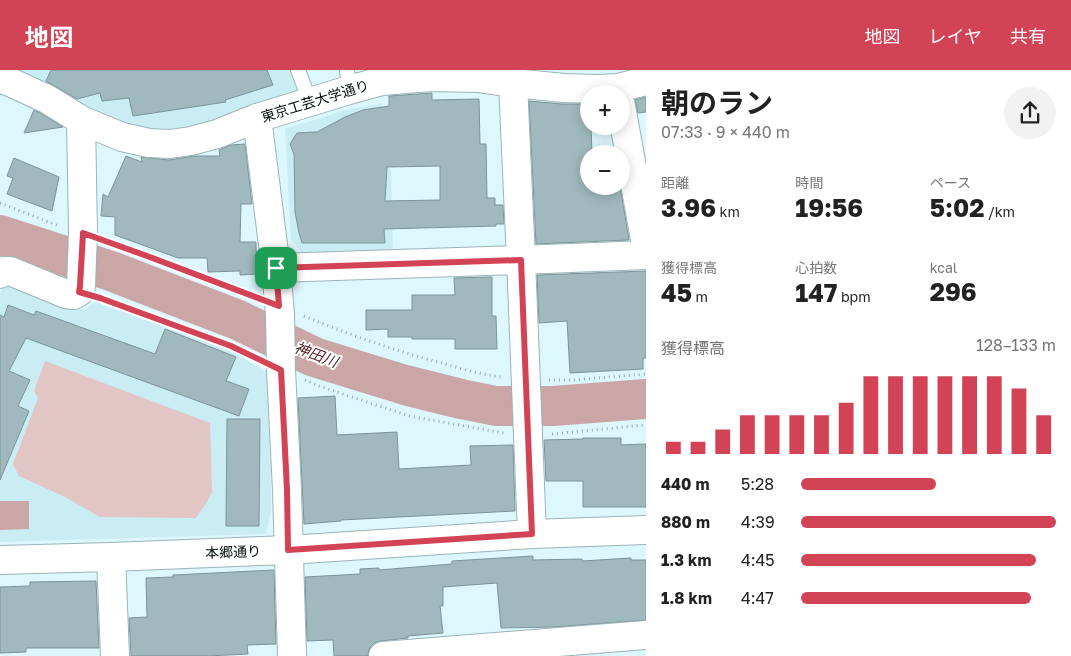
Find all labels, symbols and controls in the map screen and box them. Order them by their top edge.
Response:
text: 地図 [25,22,73,51]
text: 地図 [865,25,901,47]
text: レイヤ [929,25,982,47]
text: 共有 [1010,25,1046,47]
street label: 東京工芸大学通り [259,76,371,125]
map controls [580,85,630,195]
button: + [580,85,630,135]
text: 朝のラン [661,86,773,119]
button: share [1004,87,1056,139]
text: 07:33 · 9 × 440 m [661,122,790,142]
button: − [580,145,630,195]
text: 距離 [661,174,689,191]
text: 時間 [795,174,823,191]
text: ペース [930,174,971,191]
text: 3.96 [661,192,716,223]
text: 19:56 [795,192,863,223]
text: 5:02 [930,192,984,223]
text: km [716,203,740,220]
text: /km [984,203,1015,220]
pin [255,247,297,289]
icon: arrive [262,254,290,282]
text: 獲得標高 [661,259,717,276]
text: 心拍数 [795,259,837,276]
text: kcal [930,259,957,276]
text: 296 [930,276,977,307]
text: 45 [661,277,692,308]
text: 147 [795,277,837,308]
text: m [692,288,708,305]
text: bpm [837,288,871,305]
text: 128–133 m [976,335,1056,355]
water label: 神田川 [292,338,342,371]
text: 獲得標高 [661,338,725,358]
text: 440 m [661,474,709,494]
text: 5:28 [741,474,774,494]
text: 880 m [661,512,710,532]
text: 4:39 [741,512,775,532]
street label: 本郷通り [205,542,261,561]
text: 1.3 km [661,550,711,570]
text: 4:45 [741,550,775,570]
text: 1.8 km [661,588,712,608]
text: 4:47 [741,588,774,608]

